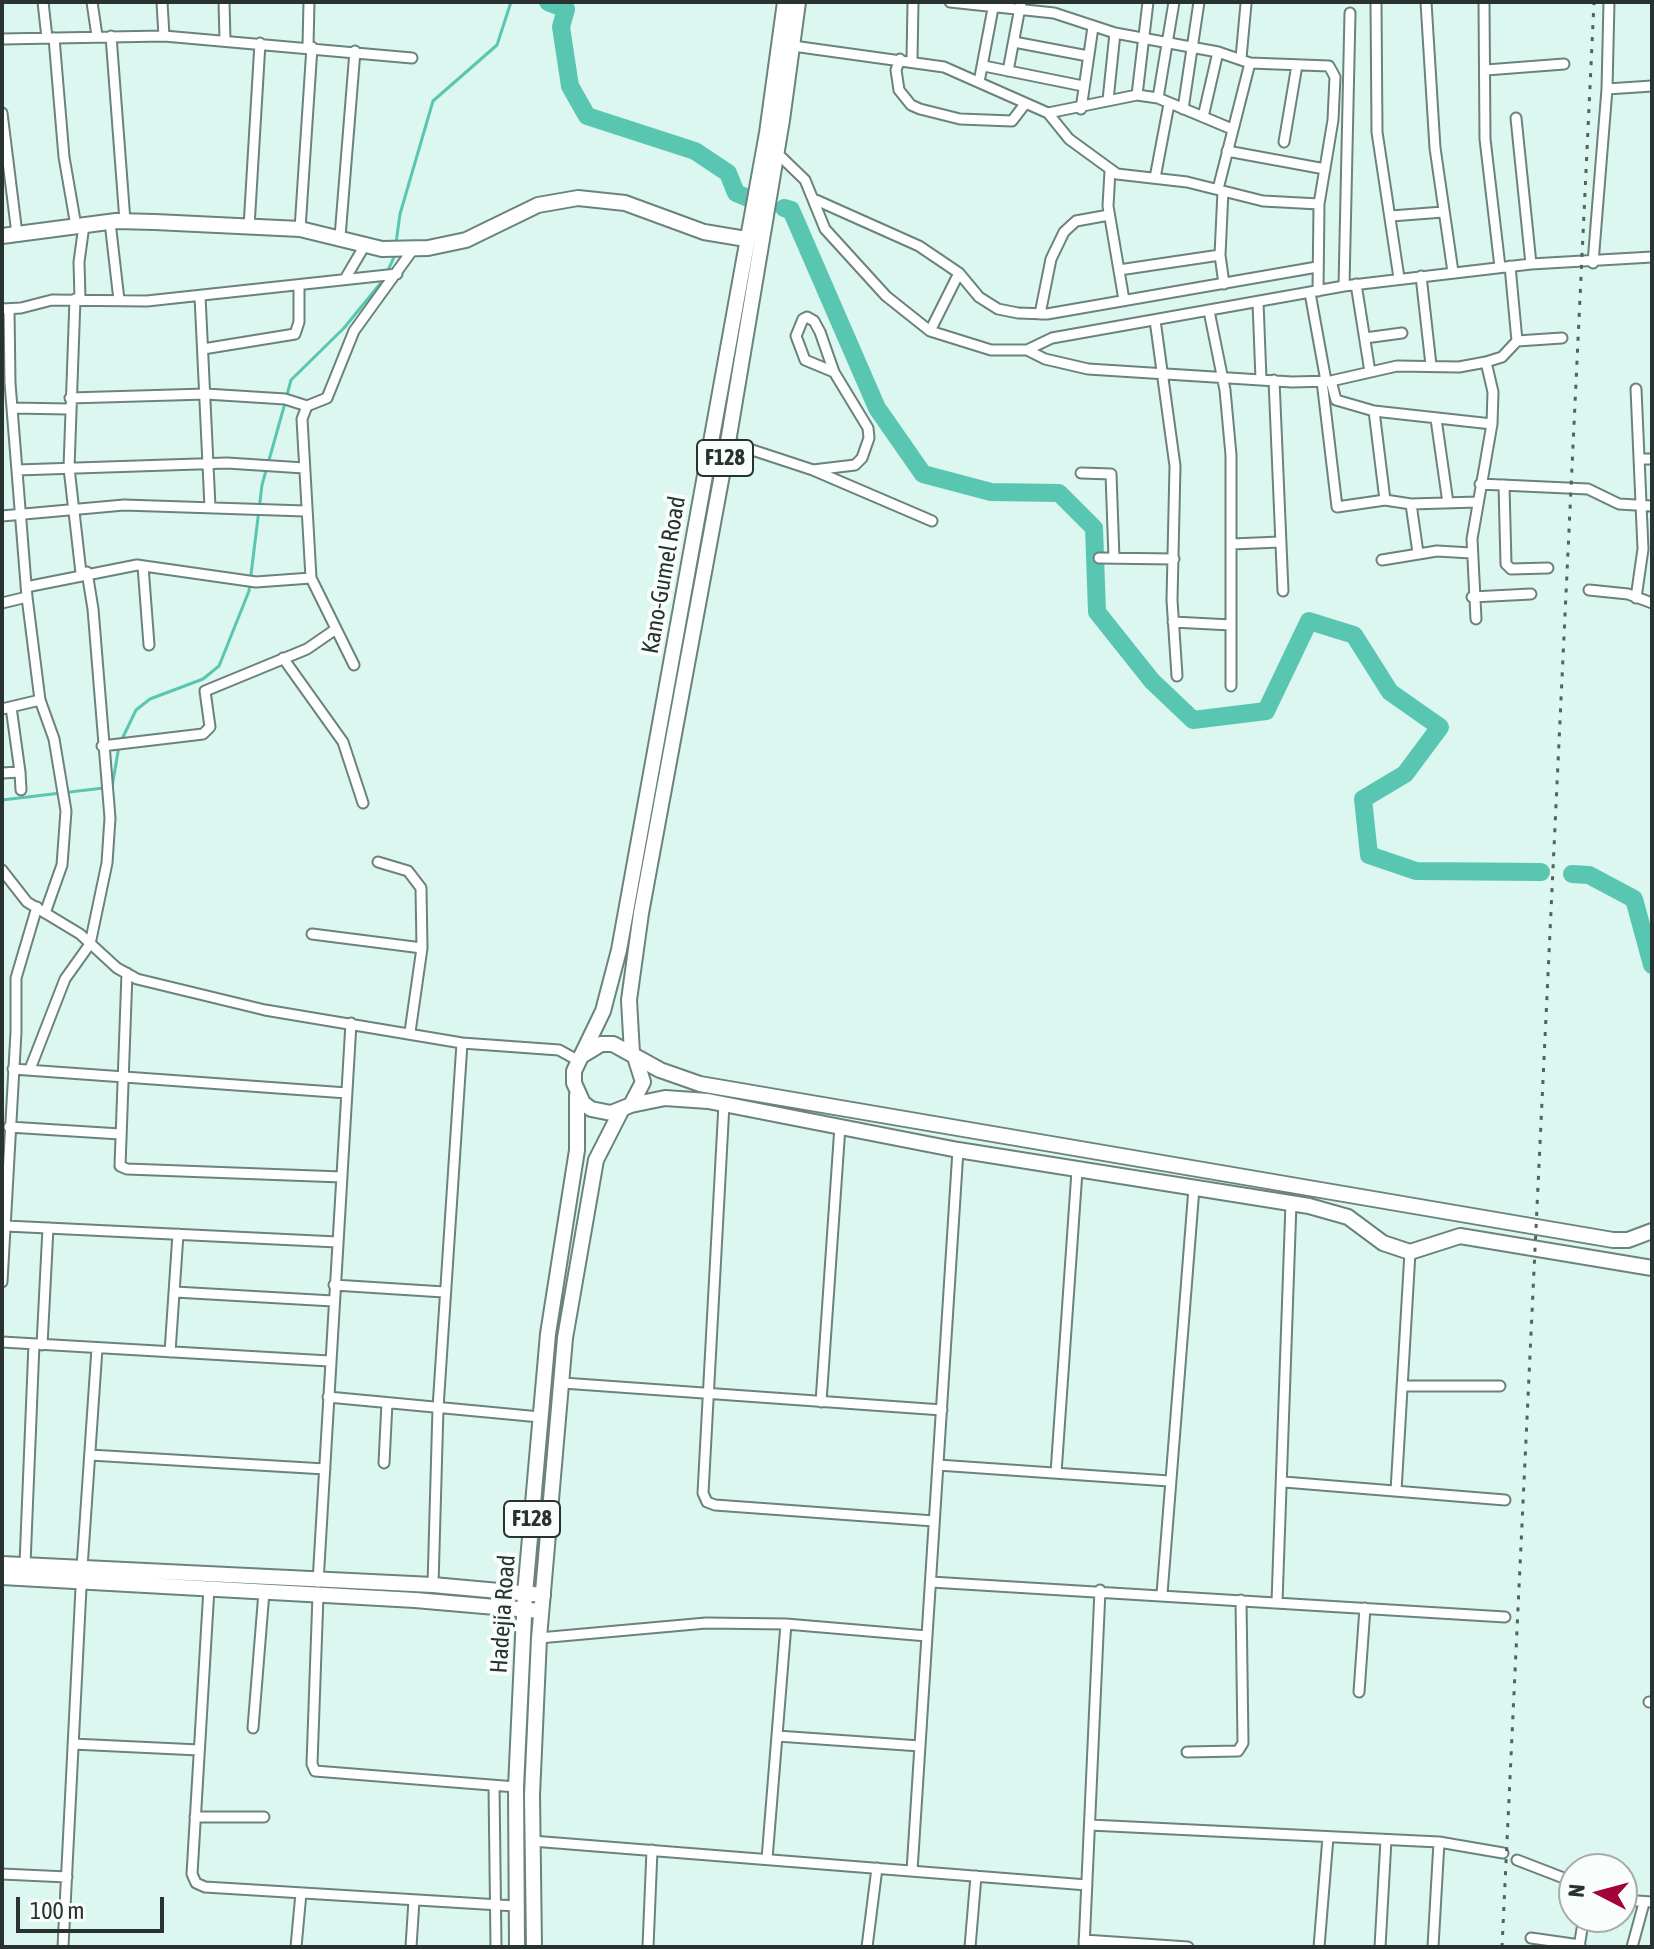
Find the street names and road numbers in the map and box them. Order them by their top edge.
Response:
road number: F128 [697,440,753,476]
street label: Kano-Gumel Road [636,494,692,656]
road number: F128 [504,1501,560,1537]
street label: Hadejia Road [484,1554,522,1674]

